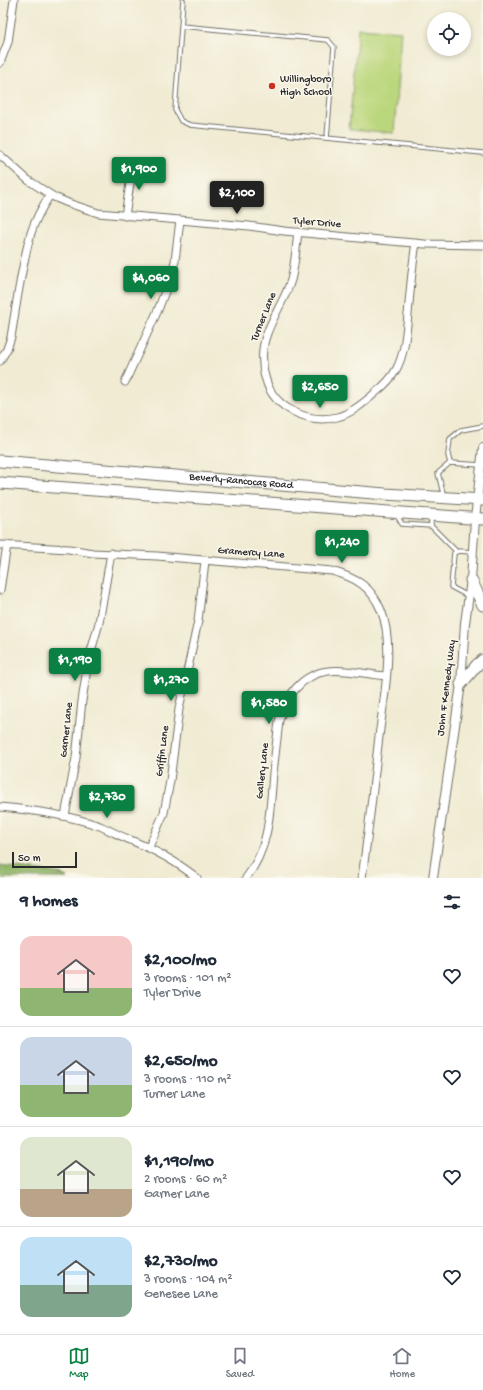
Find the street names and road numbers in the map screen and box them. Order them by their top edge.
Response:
street label: Tyler Drive [291,215,342,231]
street label: Turner Lane [248,290,279,344]
street label: Beverly-Rancocas Road [188,471,295,492]
street label: Gramercy Lane [217,545,285,561]
street label: John F Kennedy Way [435,639,459,737]
street label: Garner Lane [58,702,76,758]
street label: Griffin Lane [153,724,172,777]
street label: Gallery Lane [254,742,272,800]

